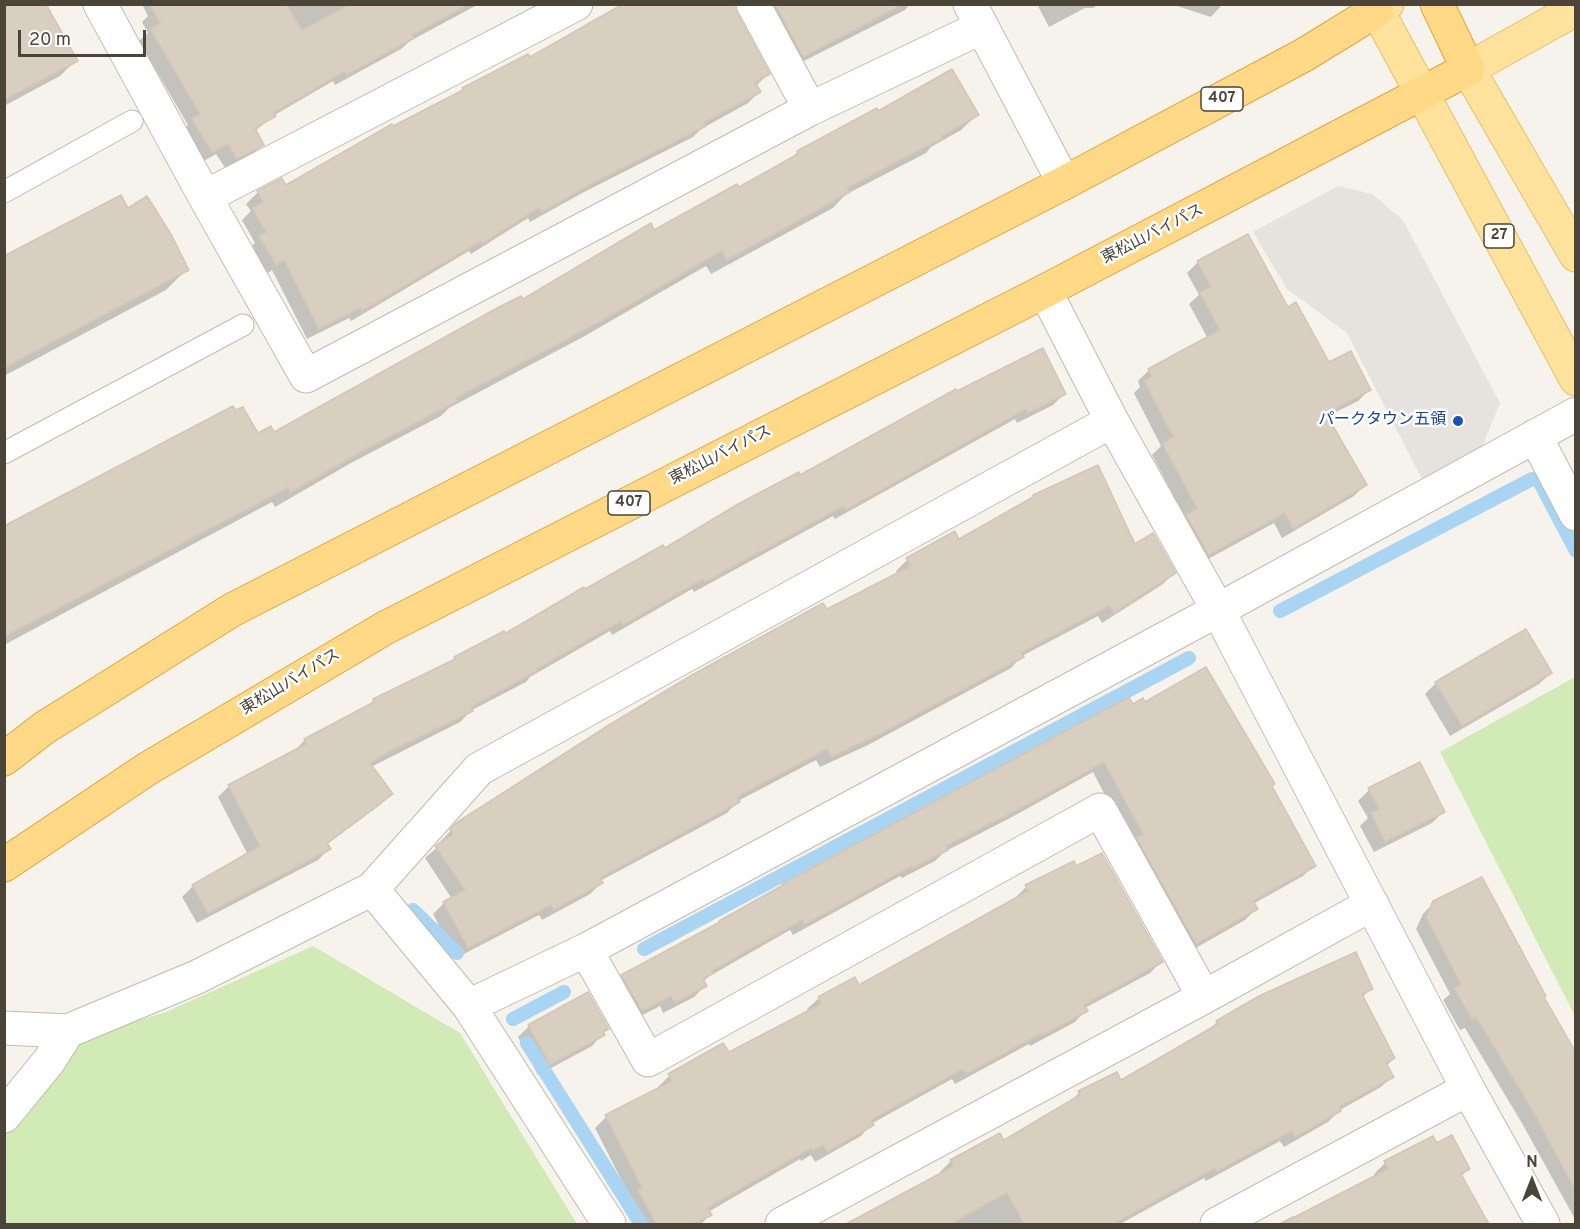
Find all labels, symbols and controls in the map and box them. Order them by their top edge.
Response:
scale bar [21,18,148,56]
text: 20 m [29,29,71,52]
road number: 407 [1201,87,1243,111]
street label: 東松山バイパス [1099,201,1207,269]
road number: 27 [1484,224,1514,248]
place label: パークタウン五領 [1318,411,1446,431]
marker: パークタウン五領 [1451,414,1465,428]
street label: 東松山バイパス [667,422,775,490]
road number: 407 [608,491,650,515]
street label: 東松山バイパス [238,646,344,720]
north arrow [1502,1151,1562,1211]
text: N [1526,1153,1538,1173]

